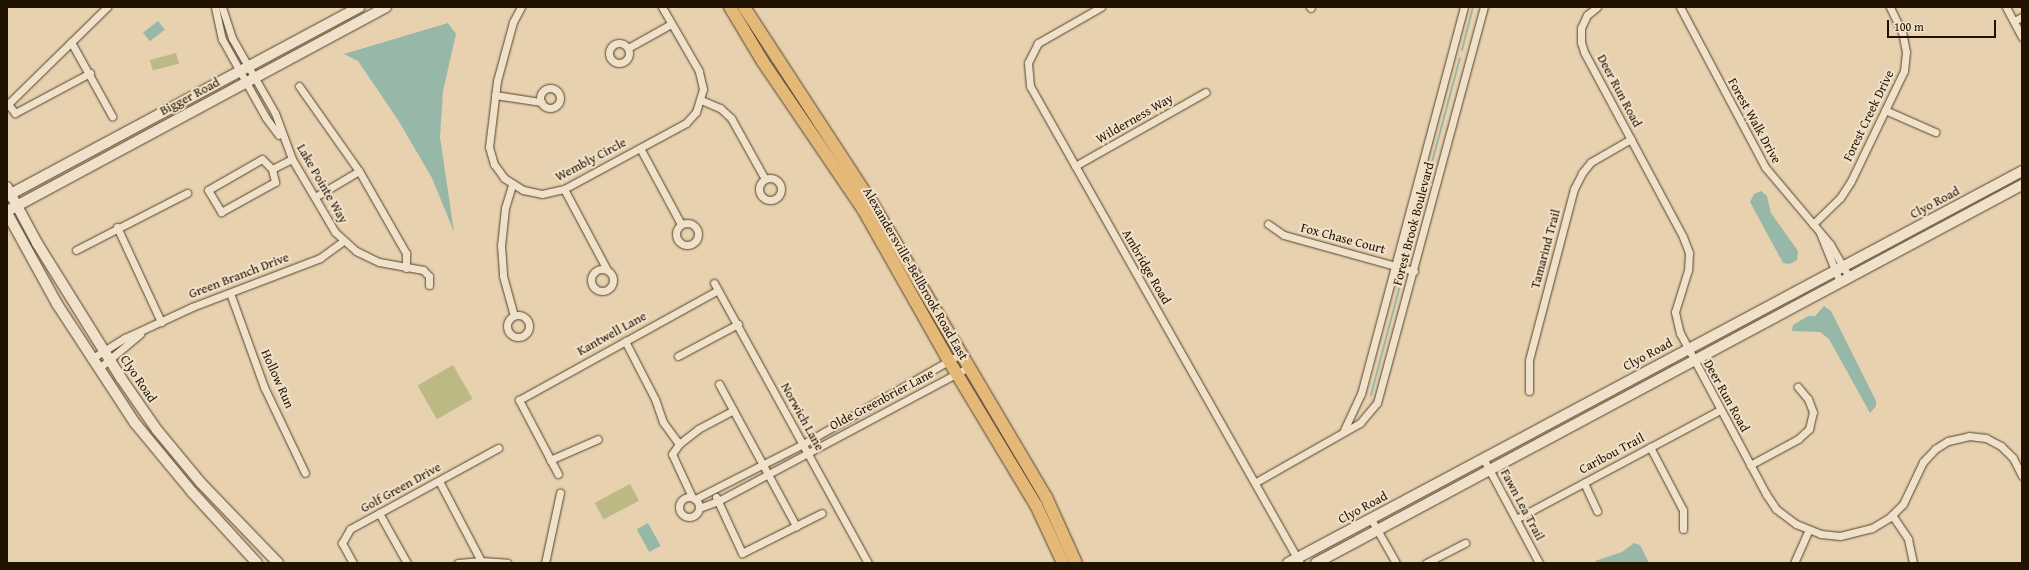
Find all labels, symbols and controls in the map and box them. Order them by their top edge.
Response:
scale bar [1889,12,1998,38]
text: 100 m [1894,18,1924,35]
street label: Deer Run Road [1593,52,1645,130]
street label: Forest Creek Drive [1840,68,1898,164]
street label: Bigger Road [157,75,223,119]
street label: Forest Walk Drive [1724,76,1784,166]
street label: Wilderness Way [1094,91,1176,147]
street label: Wembly Circle [553,135,629,185]
street label: Lake Pointe Way [293,142,351,226]
street label: Forest Brook Boulevard [1390,161,1438,287]
street label: Clyo Road [1908,184,1962,222]
street label: Alexandersville-Bellbrook Road East [859,185,971,363]
street label: Tamarind Trail [1528,207,1564,291]
street label: Fox Chase Court [1299,220,1387,258]
street label: Ambridge Road [1118,227,1174,307]
street label: Green Branch Drive [187,250,291,302]
street label: Kantwell Lane [575,309,649,359]
street label: Clyo Road [1621,336,1675,374]
street label: Hollow Run [257,347,297,411]
street label: Clyo Road [117,352,159,406]
street label: Deer Run Road [1700,357,1752,435]
street label: Olde Greenbrier Lane [827,366,937,434]
street label: Norwich Lane [777,380,827,454]
street label: Caribou Trail [1577,430,1647,478]
street label: Golf Green Drive [358,460,444,516]
street label: Fawn Lea Trail [1497,467,1547,543]
street label: Clyo Road [1336,489,1390,527]

